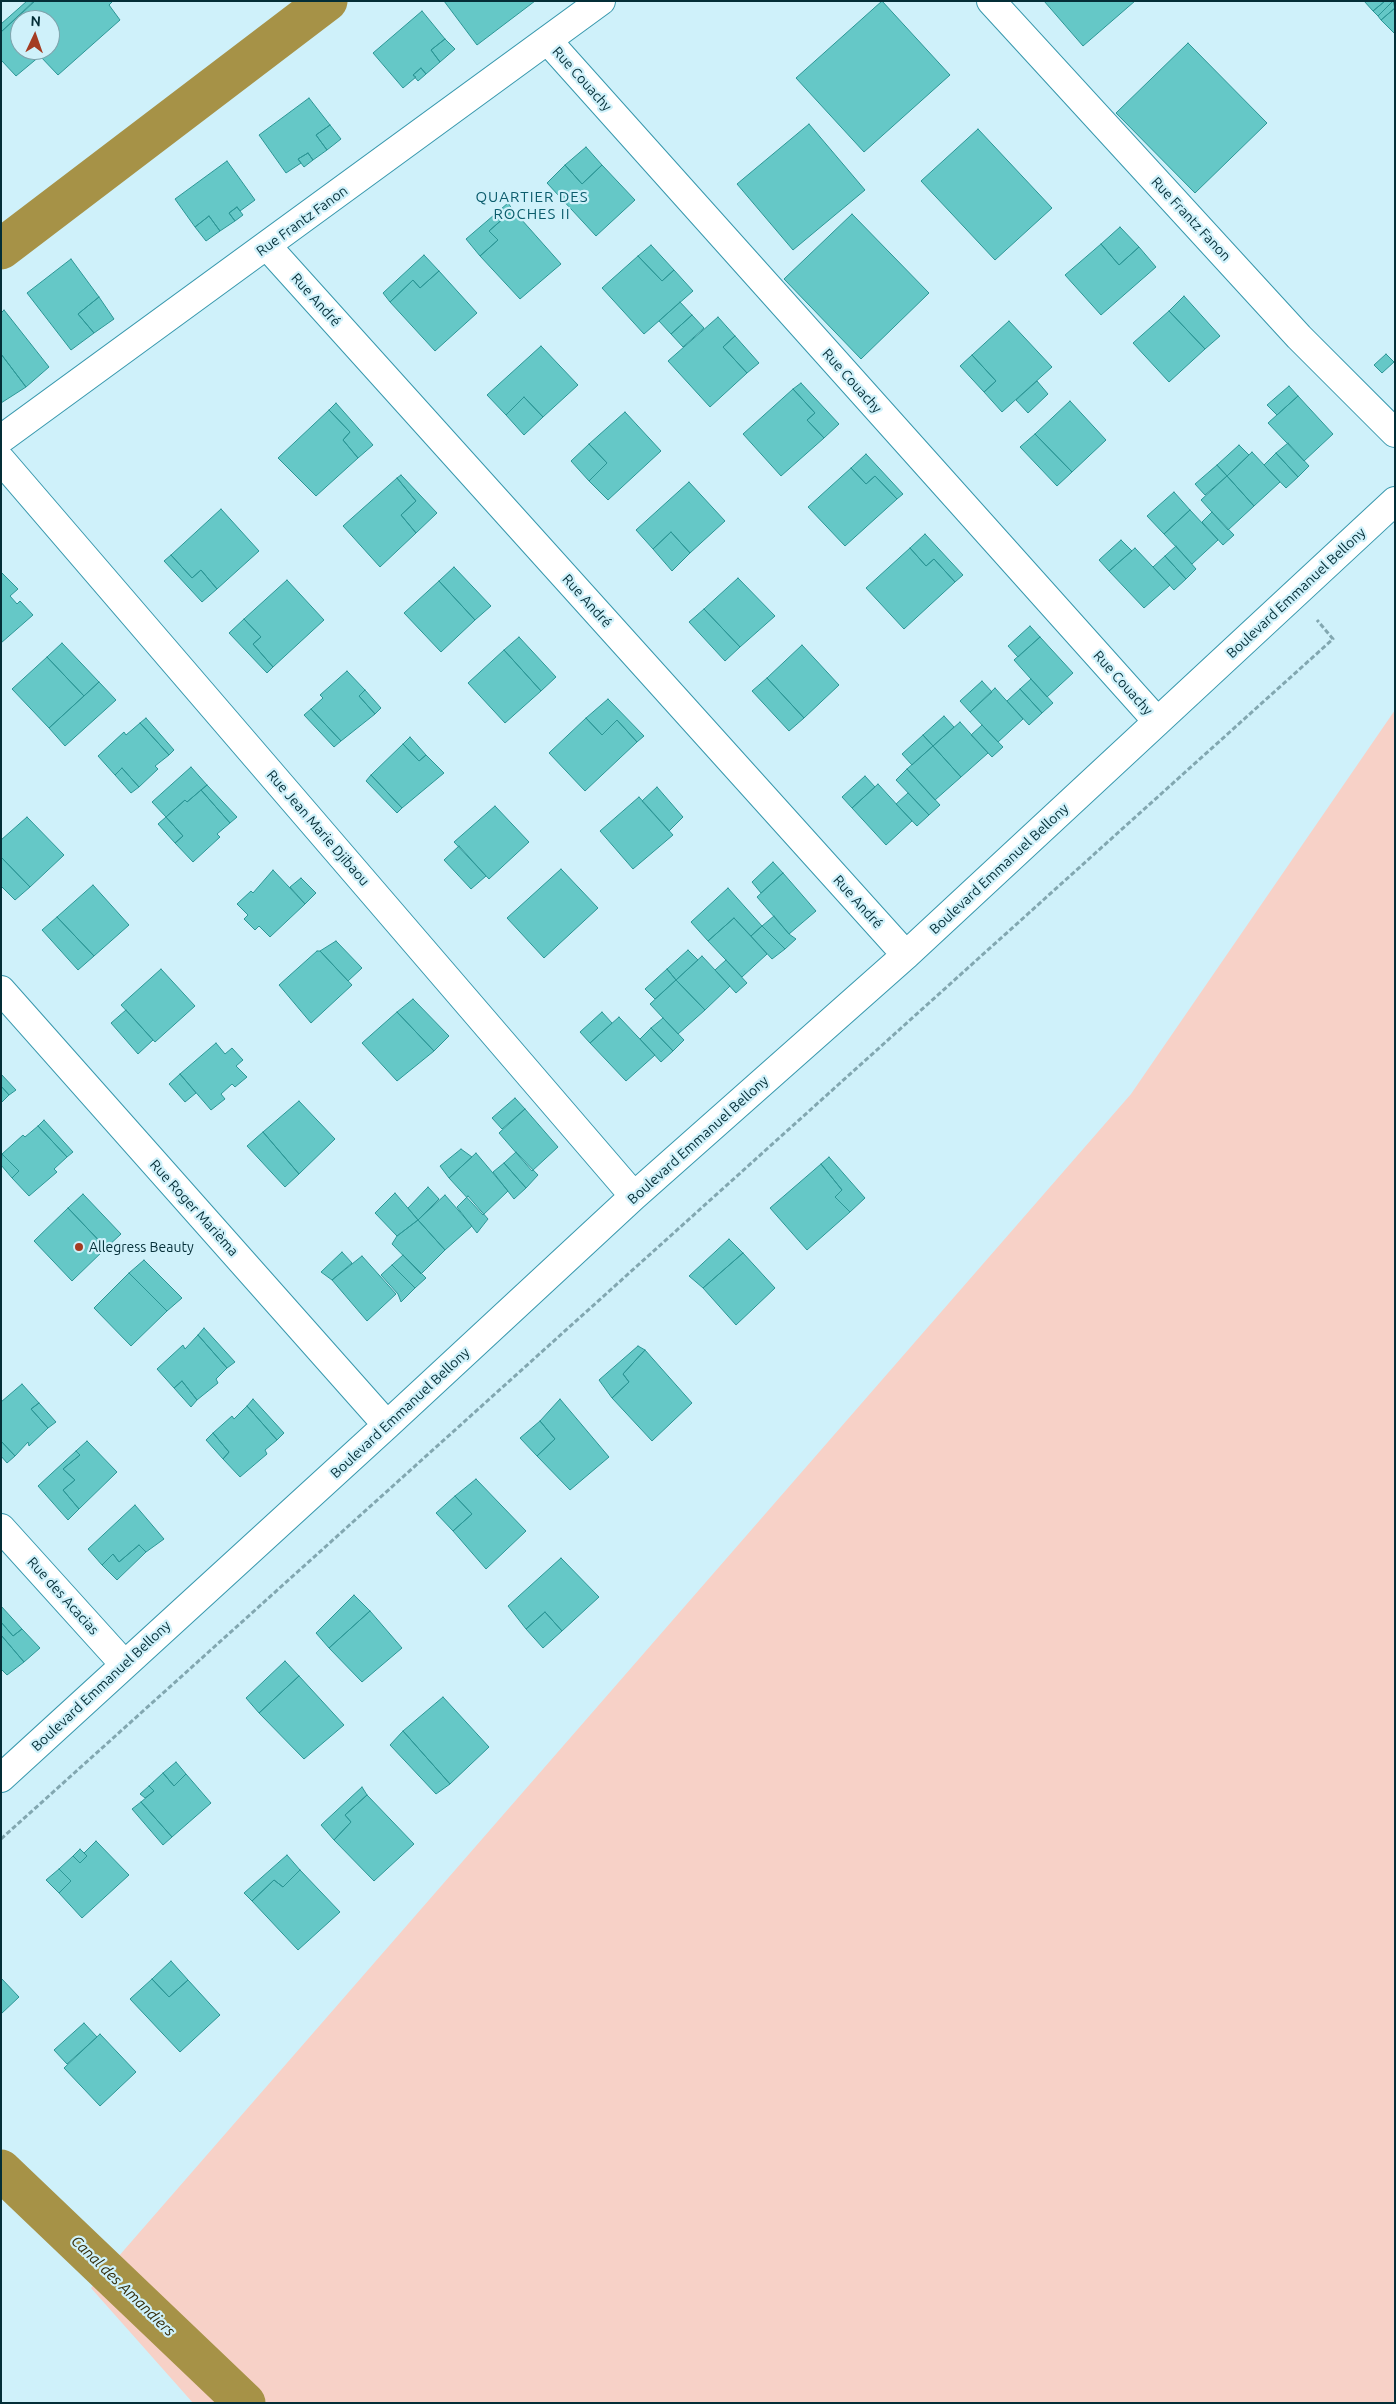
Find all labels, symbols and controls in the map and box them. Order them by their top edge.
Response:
north arrow [10,10,60,60]
text: N [30,13,41,29]
street label: Rue Couachy [549,43,615,115]
street label: Rue Frantz Fanon [1148,174,1234,264]
street label: Rue Frantz Fanon [253,182,351,260]
district label: QUARTIER DES ROCHES II [474,188,590,223]
street label: Rue André [288,270,344,330]
street label: Rue Couachy [819,345,885,417]
street label: Boulevard Emmanuel Bellony [1223,524,1369,662]
street label: Rue André [559,571,615,631]
street label: Rue Couachy [1090,647,1156,719]
street label: Rue Jean Marie Djibaou [263,767,373,889]
street label: Boulevard Emmanuel Bellony [926,800,1072,938]
street label: Rue André [830,872,886,932]
street label: Boulevard Emmanuel Bellony [624,1072,772,1208]
street label: Rue Roger Marièma [146,1156,242,1260]
place label: Allegress Beauty [89,1239,194,1255]
marker: Allegress Beauty [73,1241,85,1253]
street label: Boulevard Emmanuel Bellony [327,1344,473,1482]
street label: Rue des Acacias [24,1554,102,1638]
street label: Boulevard Emmanuel Bellony [28,1617,174,1755]
water label: Canal des Amandiers [67,2232,179,2340]

